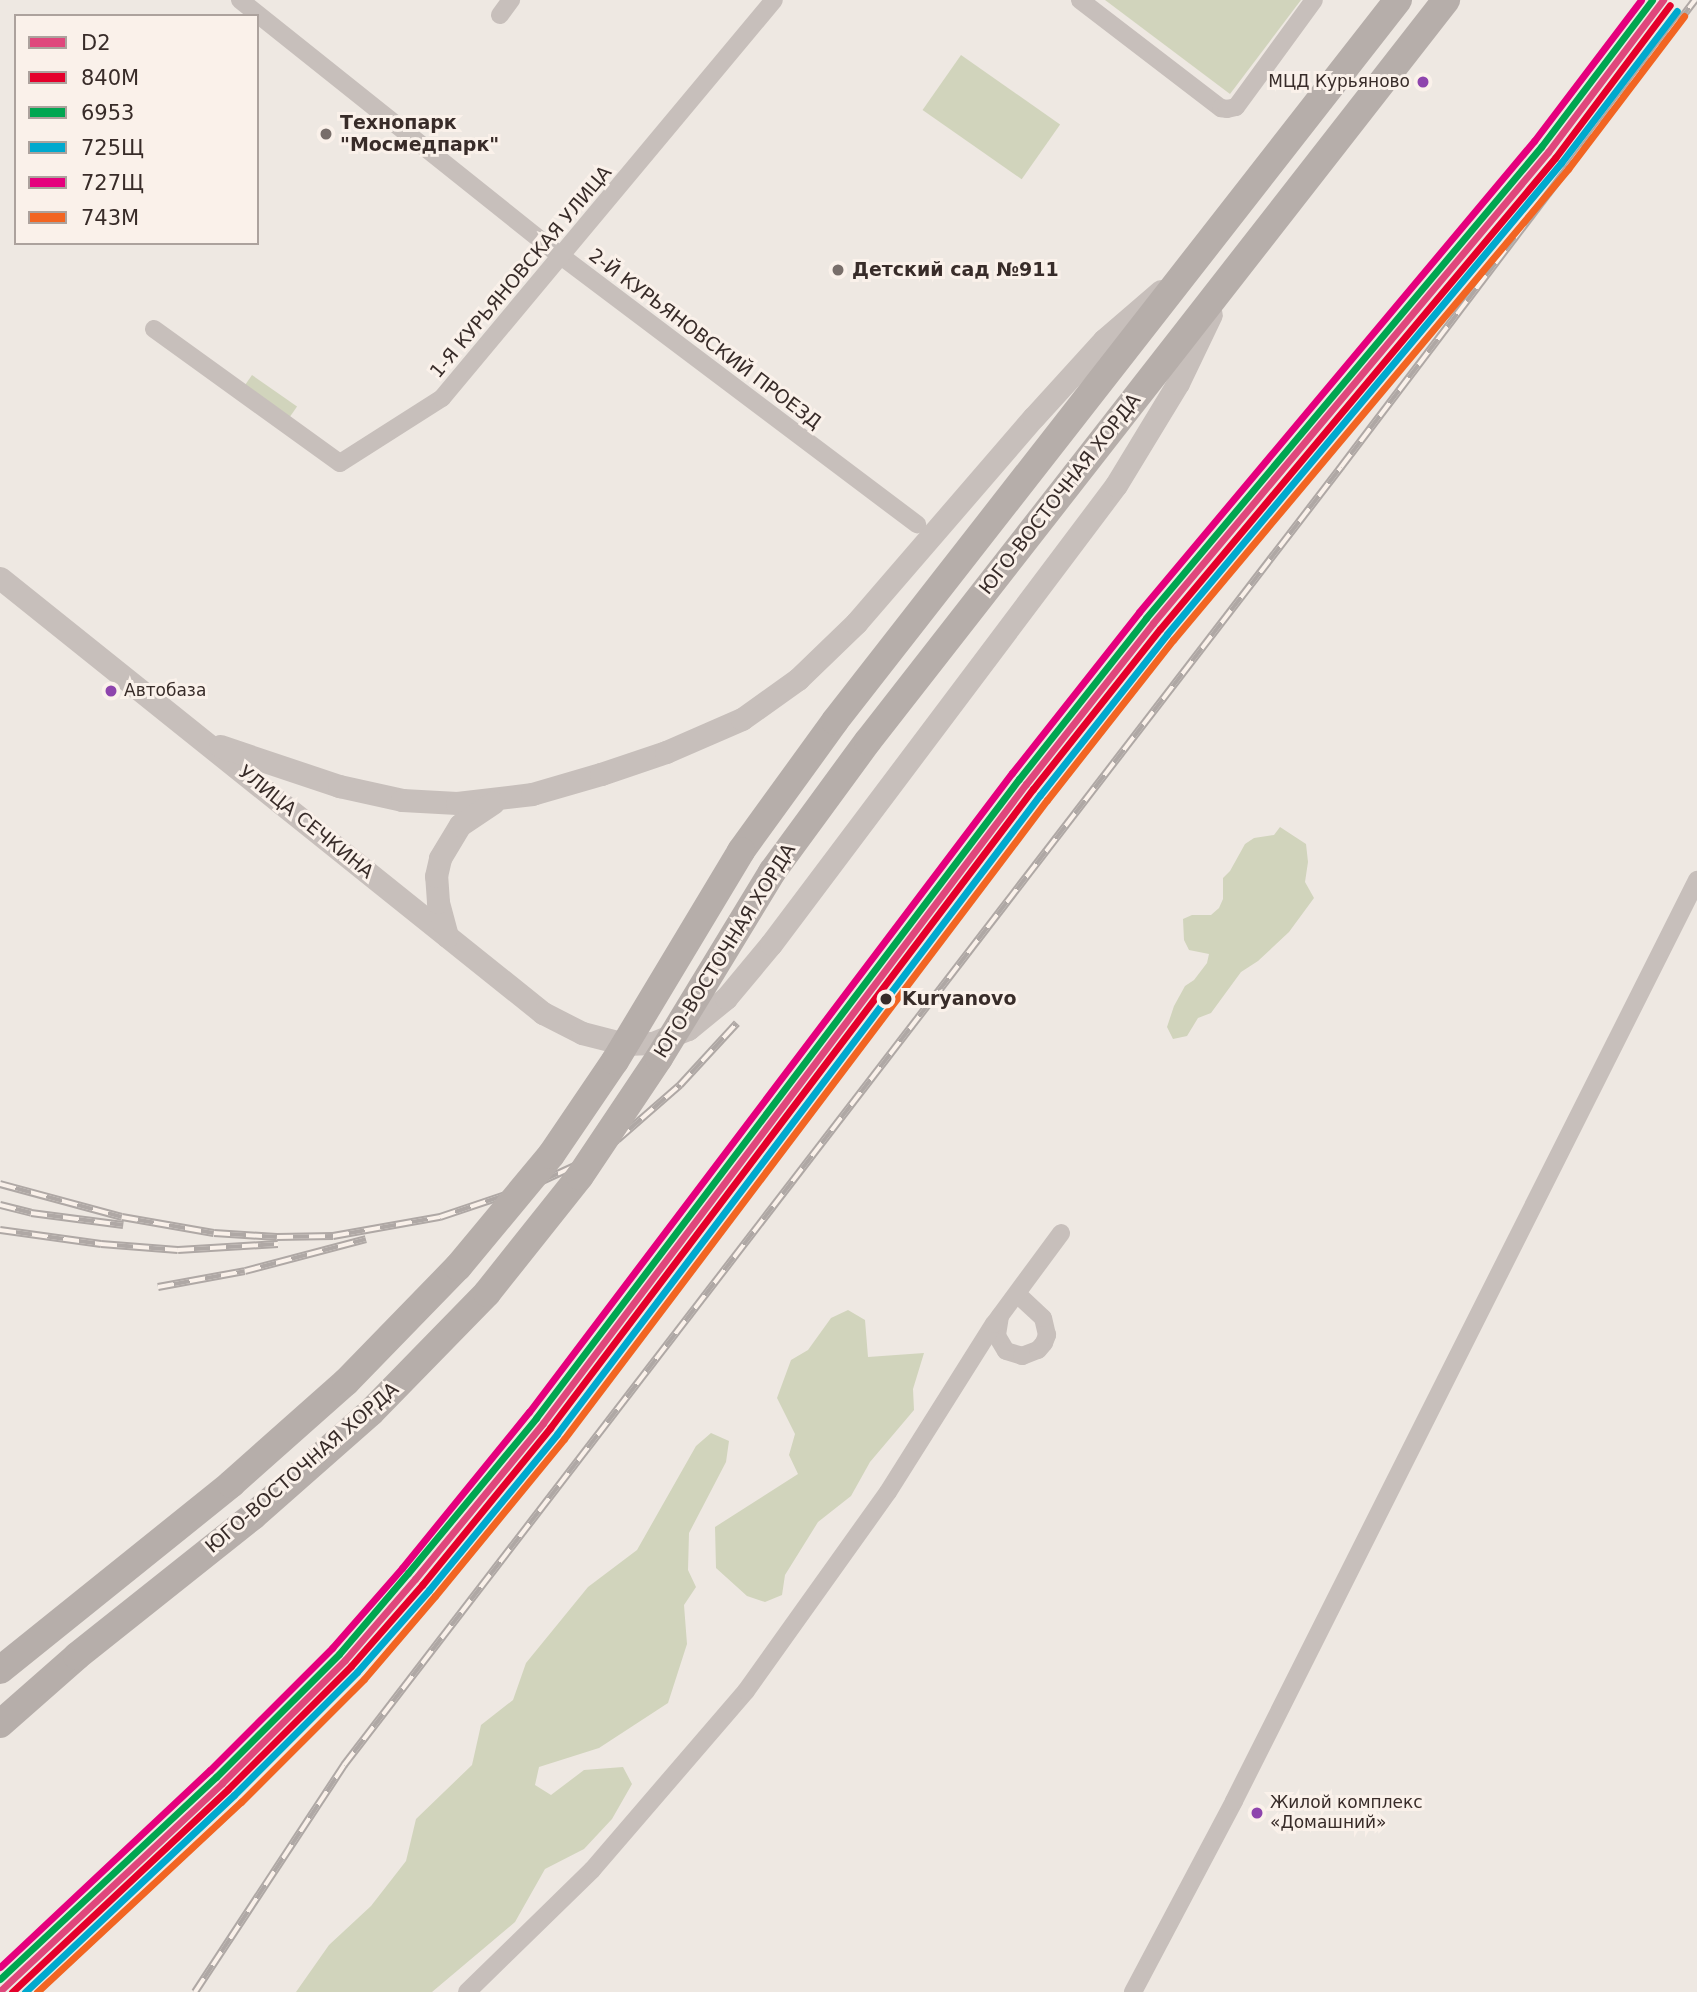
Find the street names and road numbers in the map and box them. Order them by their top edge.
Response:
street label: 1-Я КУРЬЯНОВСКАЯ УЛИЦА [425,161,617,383]
street label: 2-Й КУРЬЯНОВСКИЙ ПРОЕЗД [584,244,826,434]
street label: ЮГО-ВОСТОЧНАЯ ХОРДА [975,389,1145,599]
street label: УЛИЦА СЕЧКИНА [234,761,378,883]
street label: ЮГО-ВОСТОЧНАЯ ХОРДА [649,840,801,1062]
street label: ЮГО-ВОСТОЧНАЯ ХОРДА [201,1378,403,1558]

